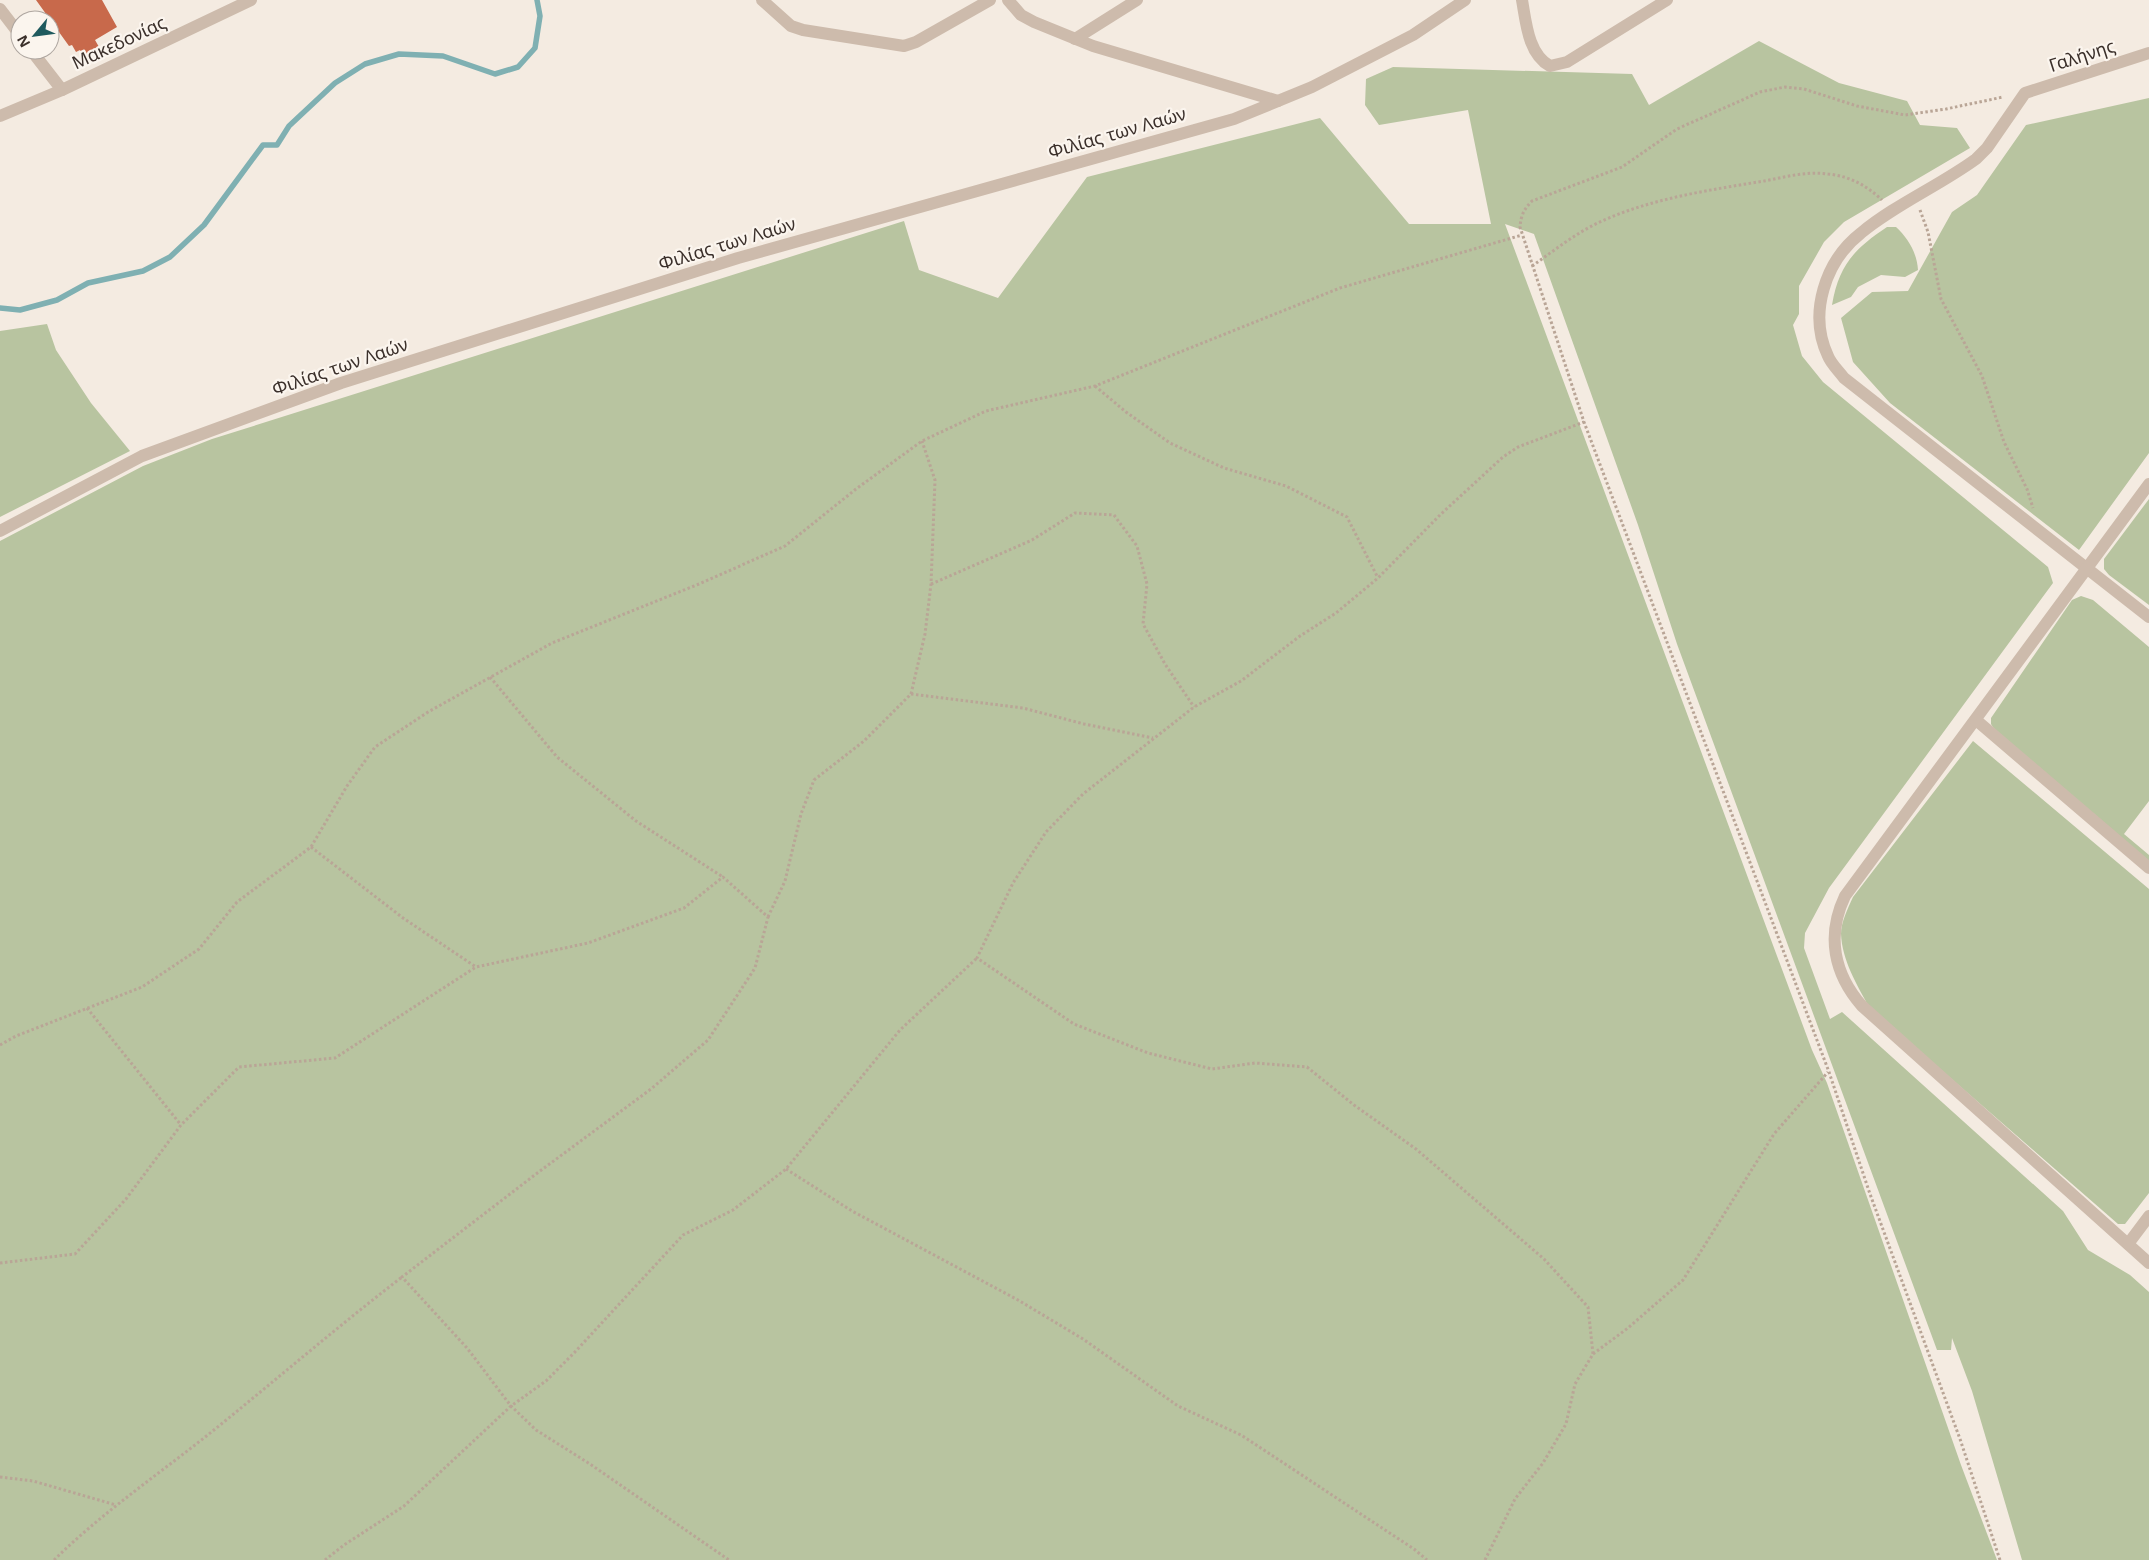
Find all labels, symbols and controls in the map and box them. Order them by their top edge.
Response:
north arrow [10,10,60,60]
street label: Μακεδονίας [68,10,170,74]
text: N [12,32,34,51]
street label: Γαλήνης [2046,33,2118,77]
street label: Φιλίας των Λαών [1045,101,1188,163]
street label: Φιλίας των Λαών [655,211,798,275]
street label: Φιλίας των Λαών [268,332,411,401]

